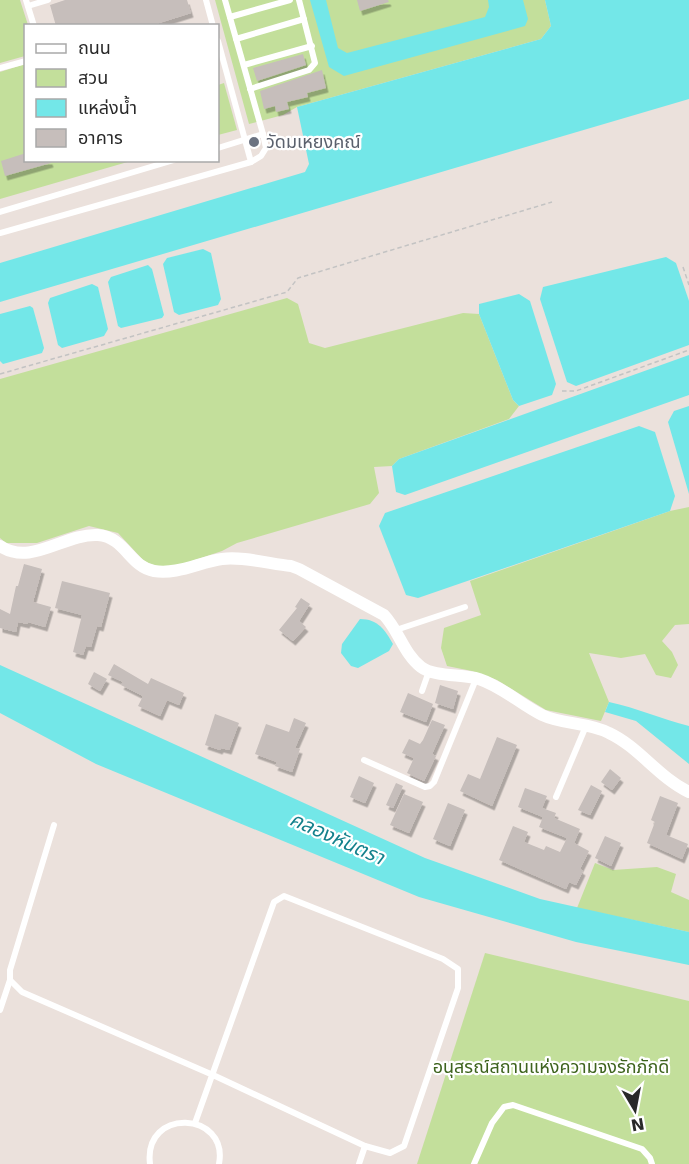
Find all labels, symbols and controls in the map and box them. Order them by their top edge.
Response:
legend [24,24,219,162]
text: ถนน [78,37,111,58]
text: สวน [78,67,108,88]
text: แหล่งน้ำ [78,95,137,118]
text: อาคาร [78,127,123,148]
place label: วัดมเหยงคณ์ [266,131,361,152]
marker: วัดมเหยงคณ์ [247,135,261,149]
water label: คลองหันตรา [286,807,389,870]
park label: อนุสรณ์สถานแห่งความจงรักภักดี [433,1056,669,1078]
north arrow [605,1080,665,1140]
text: N [629,1114,646,1135]

